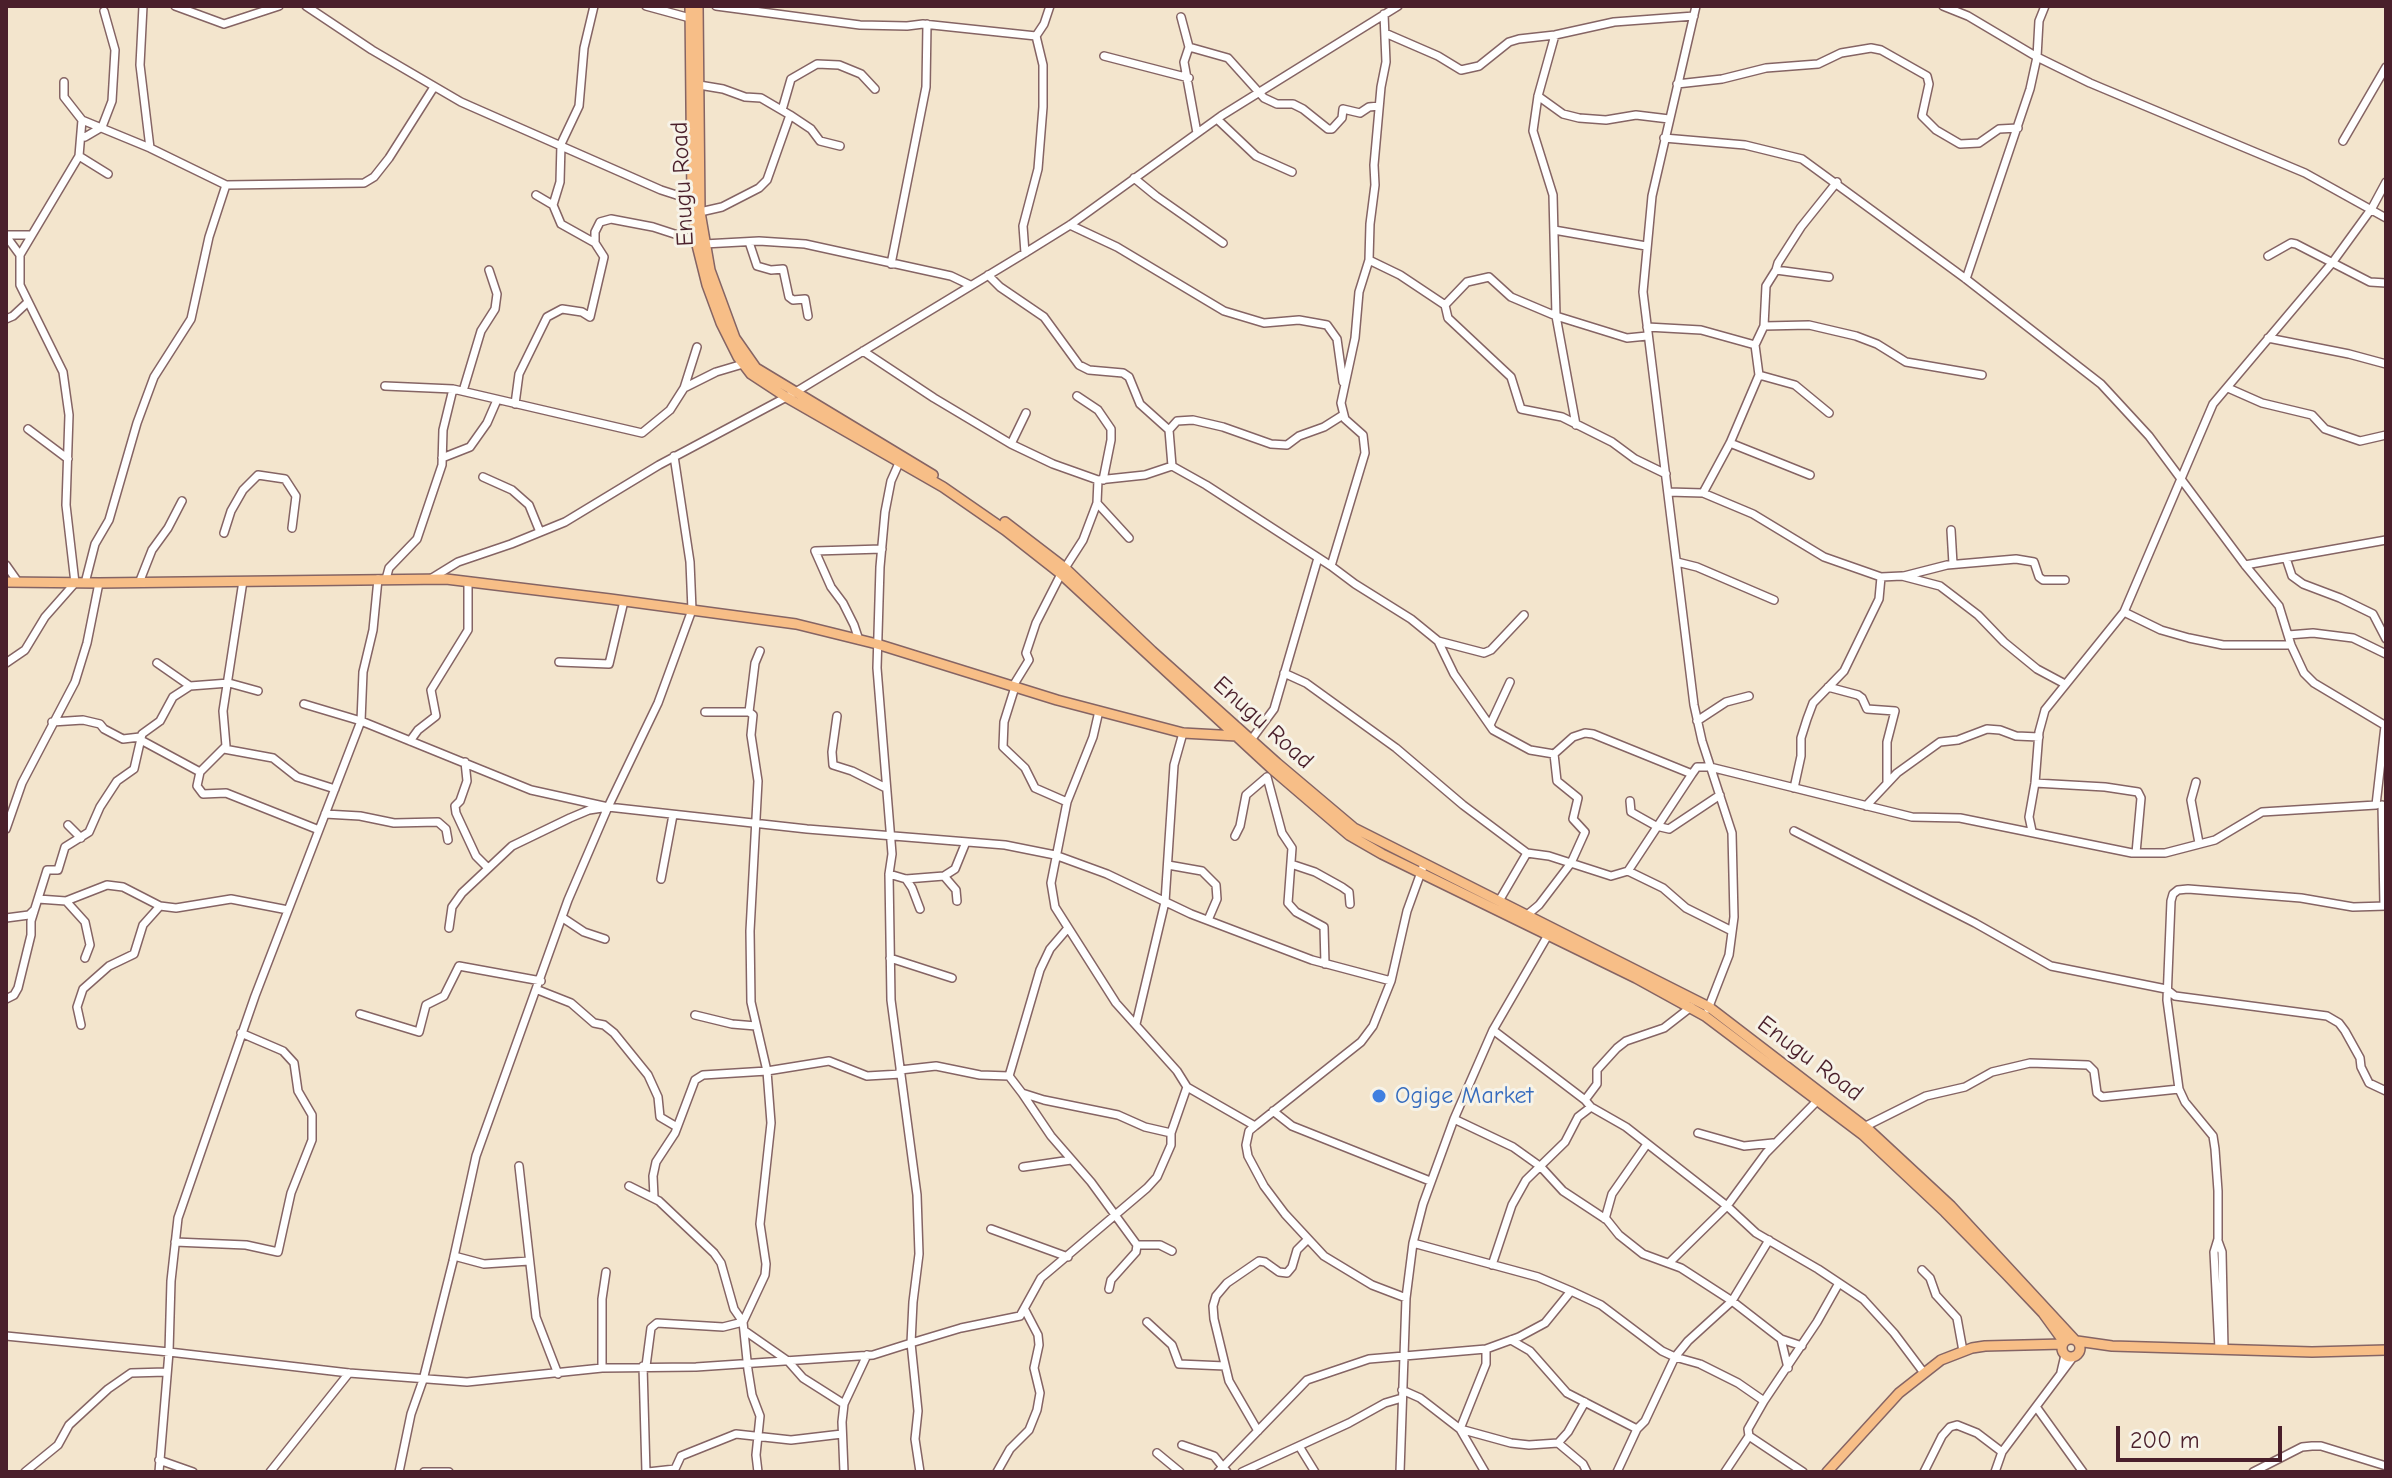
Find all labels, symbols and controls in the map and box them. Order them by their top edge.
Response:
street label: Enugu Road [665,121,701,247]
street label: Enugu Road [1207,671,1319,775]
street label: Enugu Road [1751,1010,1869,1108]
place label: Ogige Market [1395,1082,1533,1110]
marker: Ogige Market [1370,1087,1388,1105]
scale bar [2120,1410,2286,1460]
text: 200 m [2130,1426,2200,1454]

